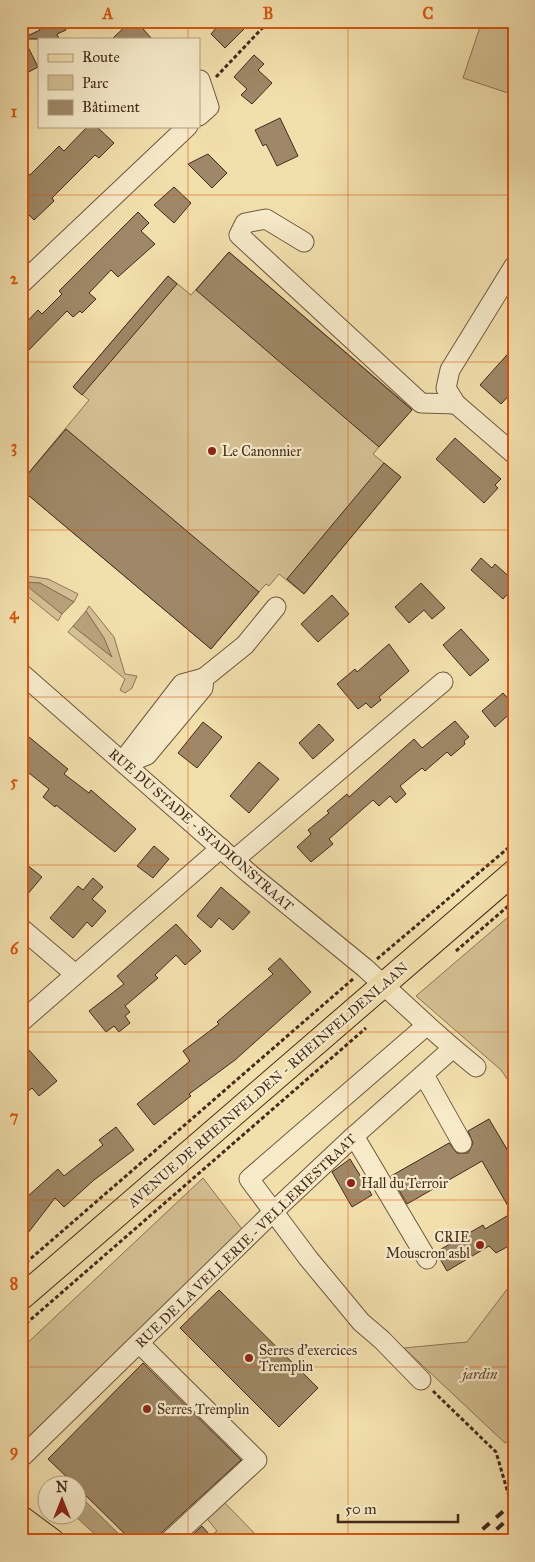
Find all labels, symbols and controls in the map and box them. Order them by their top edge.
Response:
text: A [102,4,114,23]
text: B [263,4,273,23]
text: C [423,4,434,23]
legend [38,38,200,128]
text: Route [82,48,120,66]
text: Parc [82,74,109,92]
text: Bâtiment [82,98,141,116]
text: 1 [11,102,18,121]
text: 2 [10,269,19,288]
text: 3 [11,437,17,457]
place label: Le Canonnier [222,443,302,460]
marker: Le Canonnier [206,445,218,457]
text: 4 [10,604,20,624]
street label: RUE DU STADE - STADIONSTRAAT [105,745,297,915]
text: 5 [10,772,18,791]
text: 6 [10,939,19,958]
street label: AVENUE DE RHEINFELDEN - RHEINFELDENLAAN [124,959,412,1212]
text: 7 [10,1107,19,1126]
street label: RUE DE LA VELLERIE - VELLERIESTRAAT [132,1130,360,1352]
place label: Hall du Terroir [361,1175,449,1192]
marker: Hall du Terroir [345,1177,357,1189]
place label: CRIE Mouscron asbl [386,1229,470,1262]
marker: CRIE Mouscron asbl [474,1239,486,1251]
text: 8 [10,1274,18,1293]
place label: Serres d'exercices Tremplin [259,1342,357,1375]
marker: Serres d'exercices Tremplin [243,1352,255,1364]
park label: jardin [459,1366,498,1383]
place label: Serres Tremplin [157,1401,250,1418]
marker: Serres Tremplin [141,1403,153,1415]
text: 9 [10,1441,18,1461]
north arrow [38,1474,88,1524]
text: N [56,1479,68,1496]
scale bar [338,1492,458,1524]
text: 50 m [345,1500,377,1518]

